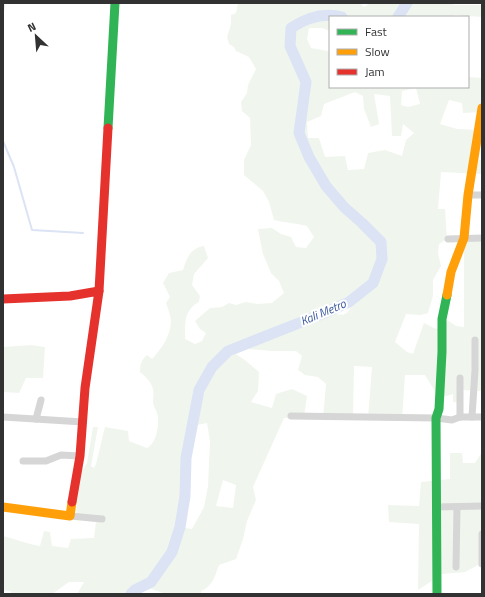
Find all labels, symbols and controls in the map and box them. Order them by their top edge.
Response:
north arrow [16,16,56,56]
legend [329,16,469,88]
text: N [25,18,39,36]
text: Fast [365,22,388,41]
text: Slow [365,42,390,61]
text: Jam [365,62,385,81]
water label: Kali Metro [297,293,350,330]

